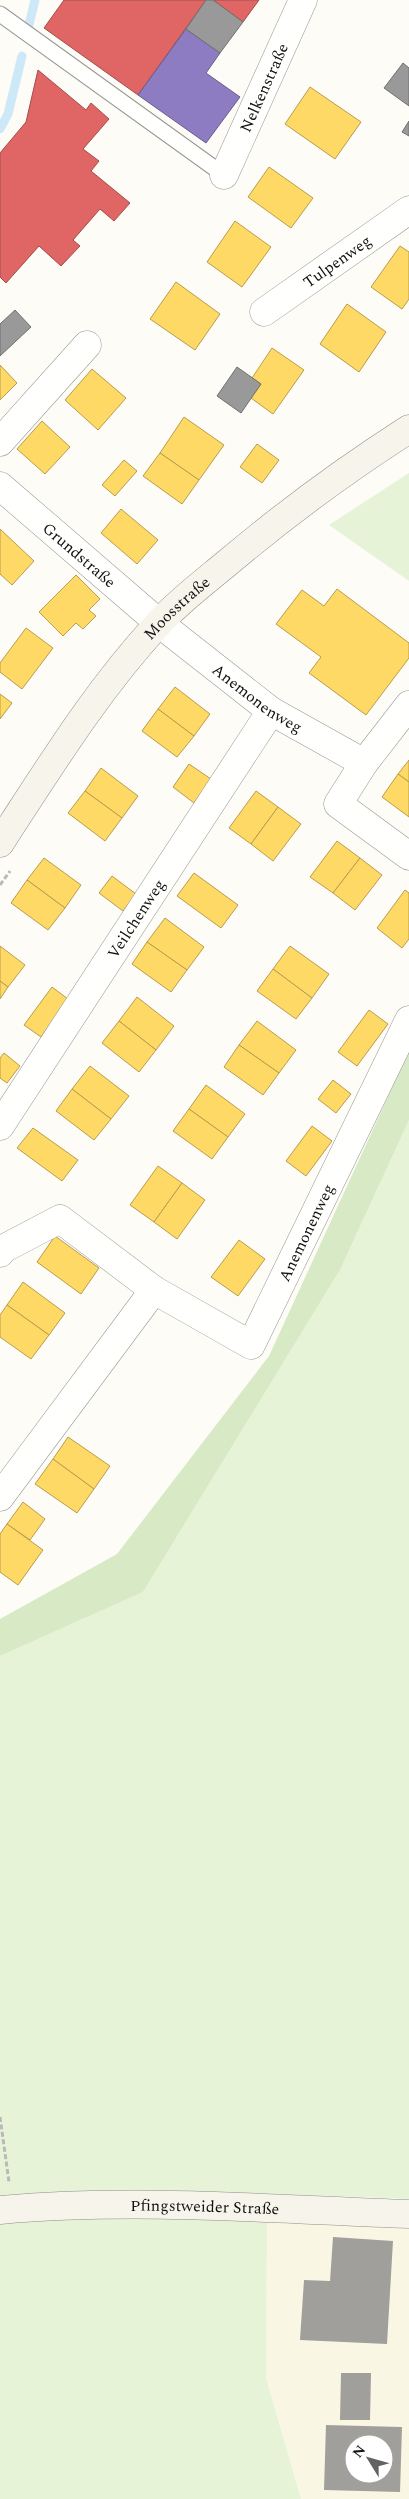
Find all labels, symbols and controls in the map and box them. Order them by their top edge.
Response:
street label: Nelkenstraße [234,40,295,136]
street label: Tulpenweg [298,229,377,294]
street label: Grundstraße [37,517,121,594]
street label: Moosstraße [138,571,216,646]
street label: Anemonenweg [207,658,307,739]
street label: Veilchenweg [102,874,171,964]
street label: Anemonenweg [273,1180,341,1286]
street label: Pfingstweider Straße [130,2194,280,2221]
north arrow [344,2434,394,2484]
text: N [347,2441,371,2462]

